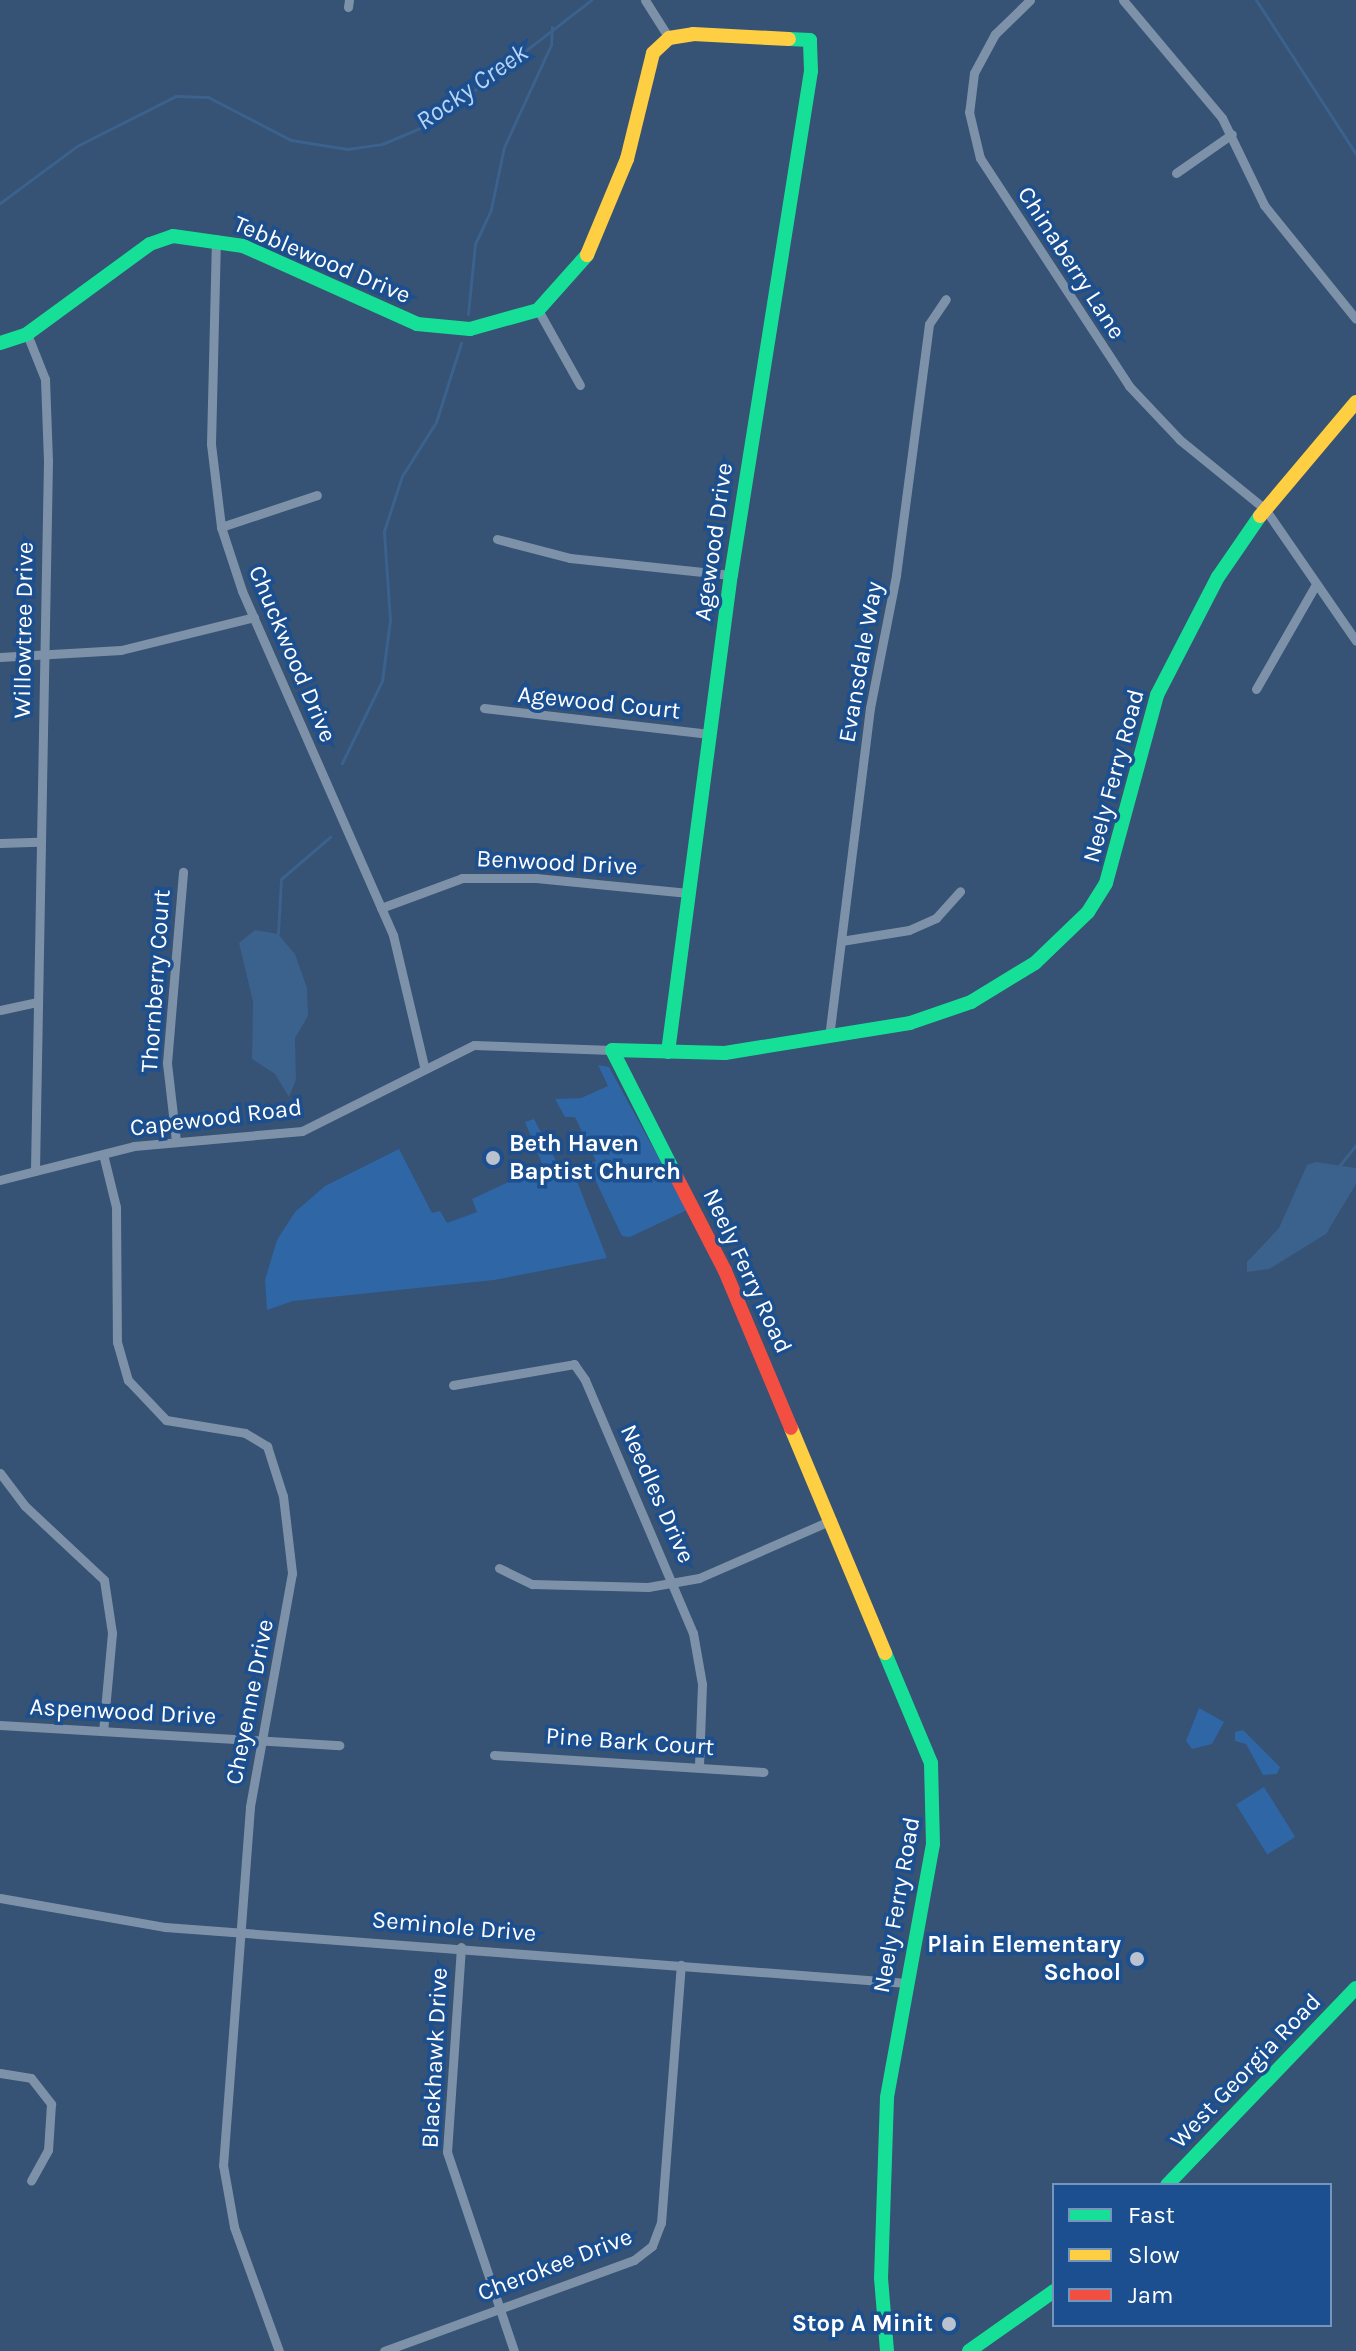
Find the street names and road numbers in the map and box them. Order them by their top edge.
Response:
street label: Chinaberry Lane [1011,181,1131,345]
street label: Tebblewood Drive [229,210,415,310]
street label: Agewood Drive [689,461,739,623]
street label: Willowtree Drive [8,541,40,719]
street label: Chuckwood Drive [242,561,342,747]
street label: Evansdale Way [833,579,889,745]
street label: Agewood Court [516,680,682,726]
street label: Neely Ferry Road [1077,686,1151,866]
street label: Benwood Drive [476,844,638,882]
street label: Thornberry Court [135,888,177,1074]
street label: Capewood Road [128,1093,304,1143]
street label: Neely Ferry Road [696,1184,798,1358]
street label: Needles Drive [614,1420,700,1568]
street label: Cheyenne Drive [220,1617,280,1787]
street label: Aspenwood Drive [29,1693,217,1731]
street label: Pine Bark Court [545,1722,715,1762]
street label: Neely Ferry Road [867,1815,927,1995]
street label: Seminole Drive [371,1905,537,1949]
street label: Blackhawk Drive [416,1967,454,2149]
street label: West Georgia Road [1165,1987,1327,2155]
street label: Cherokee Drive [474,2222,636,2308]

